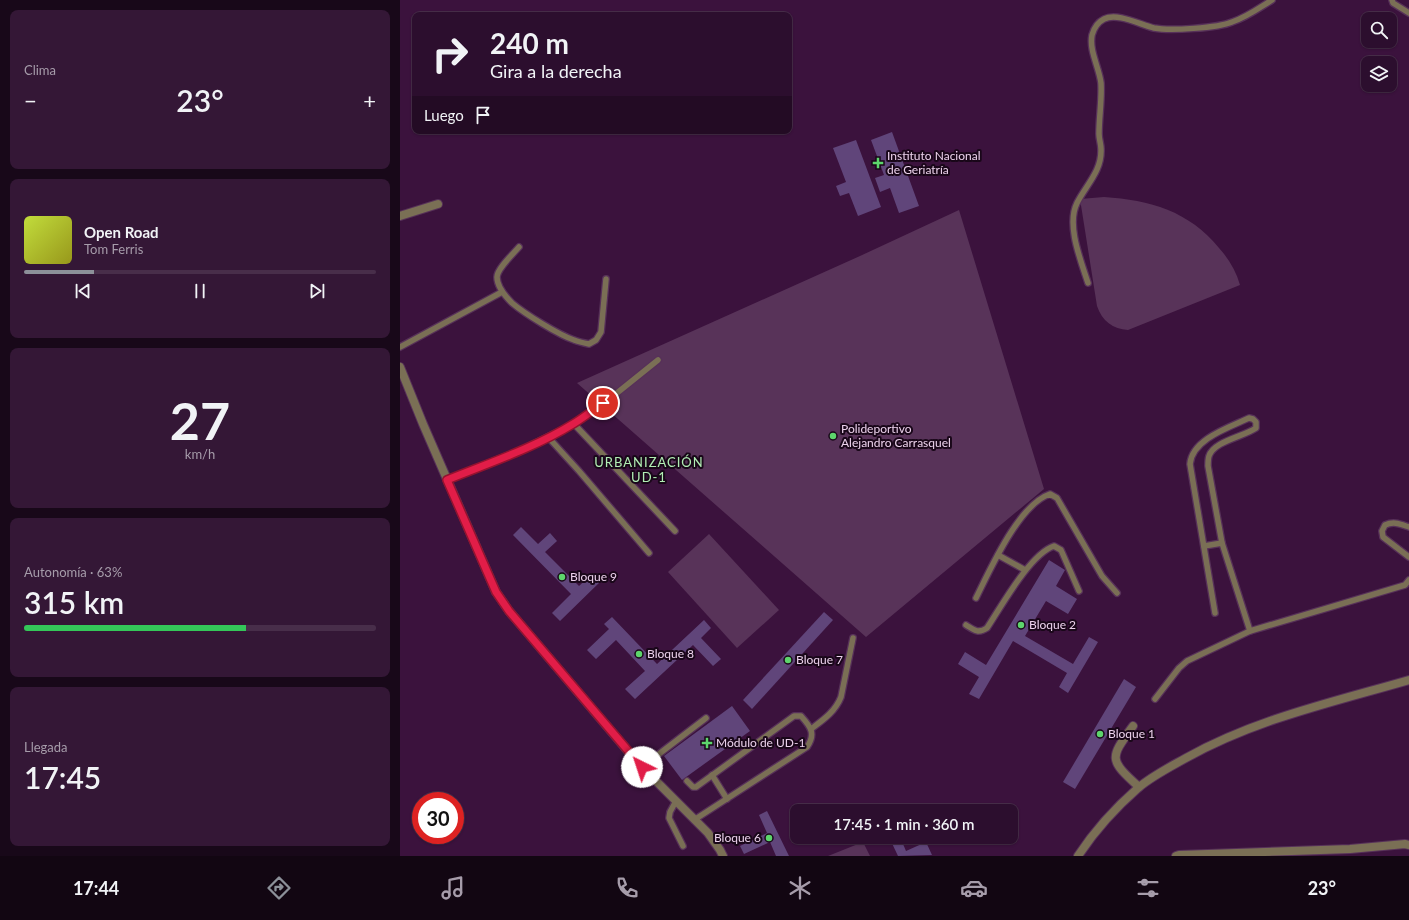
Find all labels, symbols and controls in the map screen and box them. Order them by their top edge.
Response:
map controls [1361,12,1397,92]
button: search [1361,12,1397,48]
text: 240 m [490,26,569,60]
icon: right [424,28,476,80]
button: layers [1361,56,1397,92]
text: Gira a la derecha [490,60,622,82]
text: Clima [24,62,56,78]
text: 23° [176,82,224,118]
text: − [24,87,37,114]
text: + [363,87,376,114]
icon: arrive [472,104,494,126]
text: Luego [424,106,464,124]
place label: Instituto Nacional de Geriatría [887,148,981,177]
marker: Instituto Nacional de Geriatría [872,157,884,169]
text: Open Road [84,223,159,241]
text: Tom Ferris [84,241,143,257]
icon: previous [72,280,94,302]
icon: pause [189,280,211,302]
icon: next [306,280,328,302]
pin [586,386,620,420]
text: 27 [170,389,230,451]
icon: arrive [592,392,614,414]
place label: Polideportivo Alejandro Carrasquel [841,421,951,450]
marker: Polideportivo Alejandro Carrasquel [828,431,838,441]
text: km/h [185,446,215,462]
district label: URBANIZACIÓN UD-1 [594,454,704,485]
text: Autonomía · 63% [24,564,122,580]
place label: Bloque 9 [570,569,617,584]
marker: Bloque 9 [557,572,567,582]
text: 315 km [24,584,124,620]
place label: Bloque 2 [1029,617,1076,632]
marker: Bloque 2 [1016,620,1026,630]
place label: Bloque 8 [647,646,694,661]
marker: Bloque 8 [634,649,644,659]
place label: Bloque 7 [796,652,843,667]
marker: Bloque 7 [783,655,793,665]
place label: Bloque 1 [1108,726,1155,741]
marker: Bloque 1 [1095,729,1105,739]
place label: Módulo de UD-1 [716,735,805,750]
marker: Módulo de UD-1 [701,737,713,749]
text: Llegada [24,739,68,755]
position arrow [621,746,663,788]
text: 17:45 [24,759,101,795]
speed limit sign: 30 [412,792,464,844]
text: 17:45 · 1 min · 360 m [834,815,974,833]
place label: Bloque 6 [714,830,761,845]
marker: Bloque 6 [764,833,774,843]
icon: directions [265,874,293,902]
icon: music [439,874,467,902]
icon: phone [613,874,641,902]
icon: climate [786,874,814,902]
icon: car [960,874,988,902]
icon: filters [1134,874,1162,902]
text: 17:44 [73,877,119,899]
text: 23° [1308,877,1336,899]

